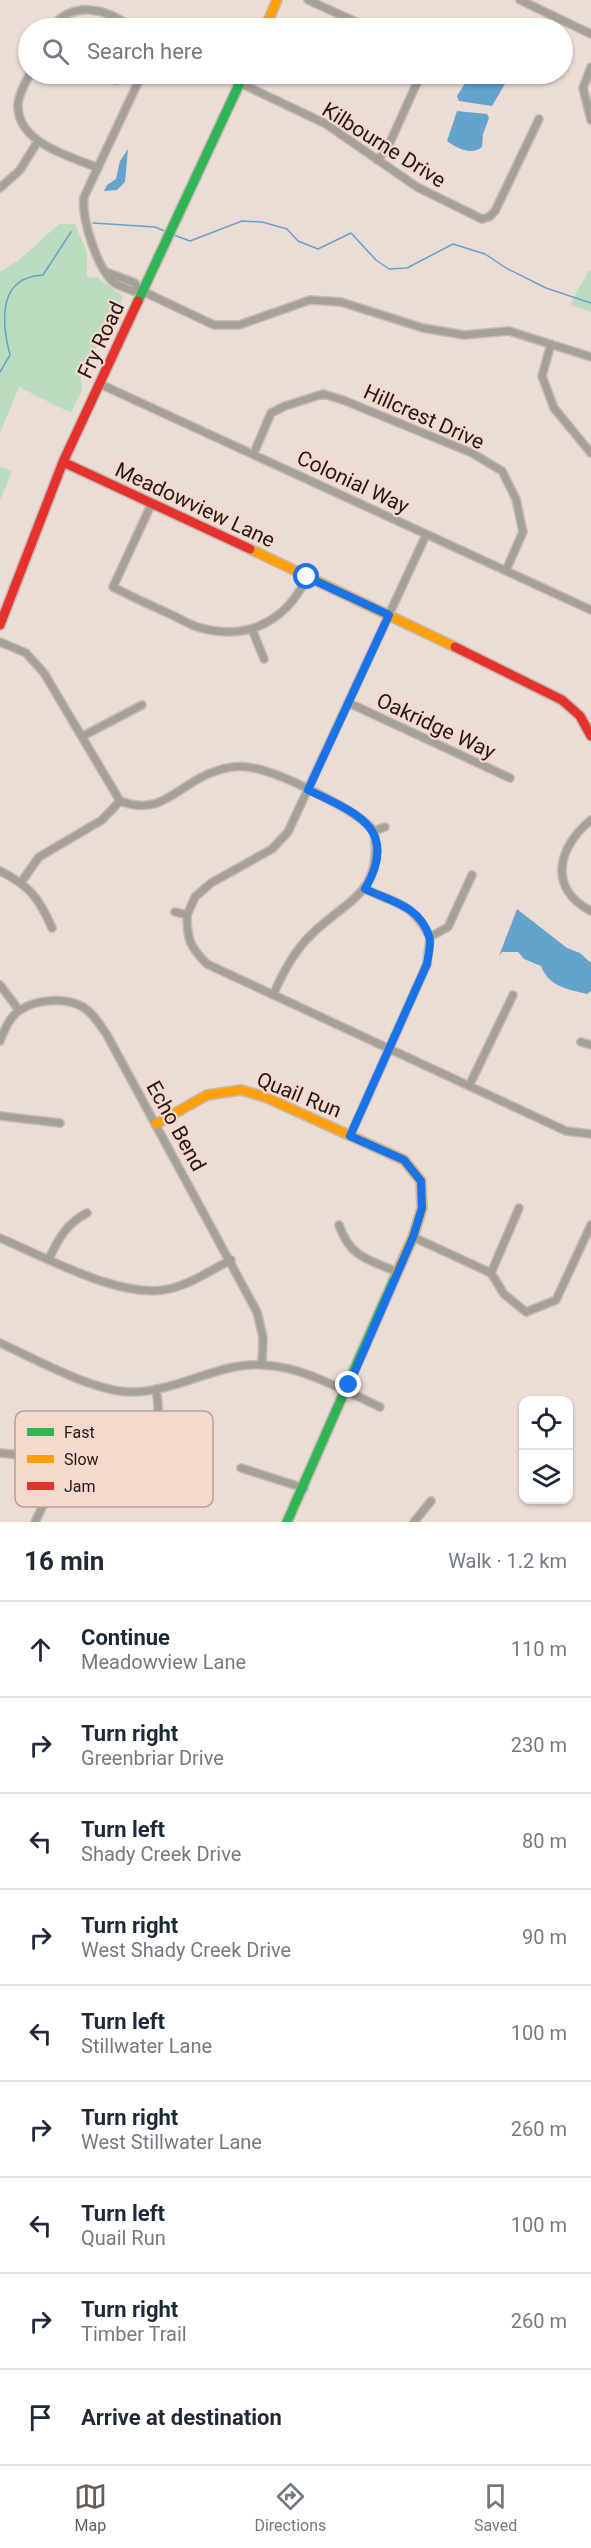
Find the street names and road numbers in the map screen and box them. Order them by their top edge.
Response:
street label: Kilbourne Drive [318,97,450,193]
street label: Fry Road [73,298,129,382]
street label: Hillcrest Drive [360,380,488,454]
street label: Colonial Way [293,446,413,518]
street label: Meadowview Lane [111,457,279,553]
street label: Oakridge Way [373,688,499,764]
street label: Quail Run [253,1067,345,1123]
street label: Echo Bend [141,1077,211,1175]

